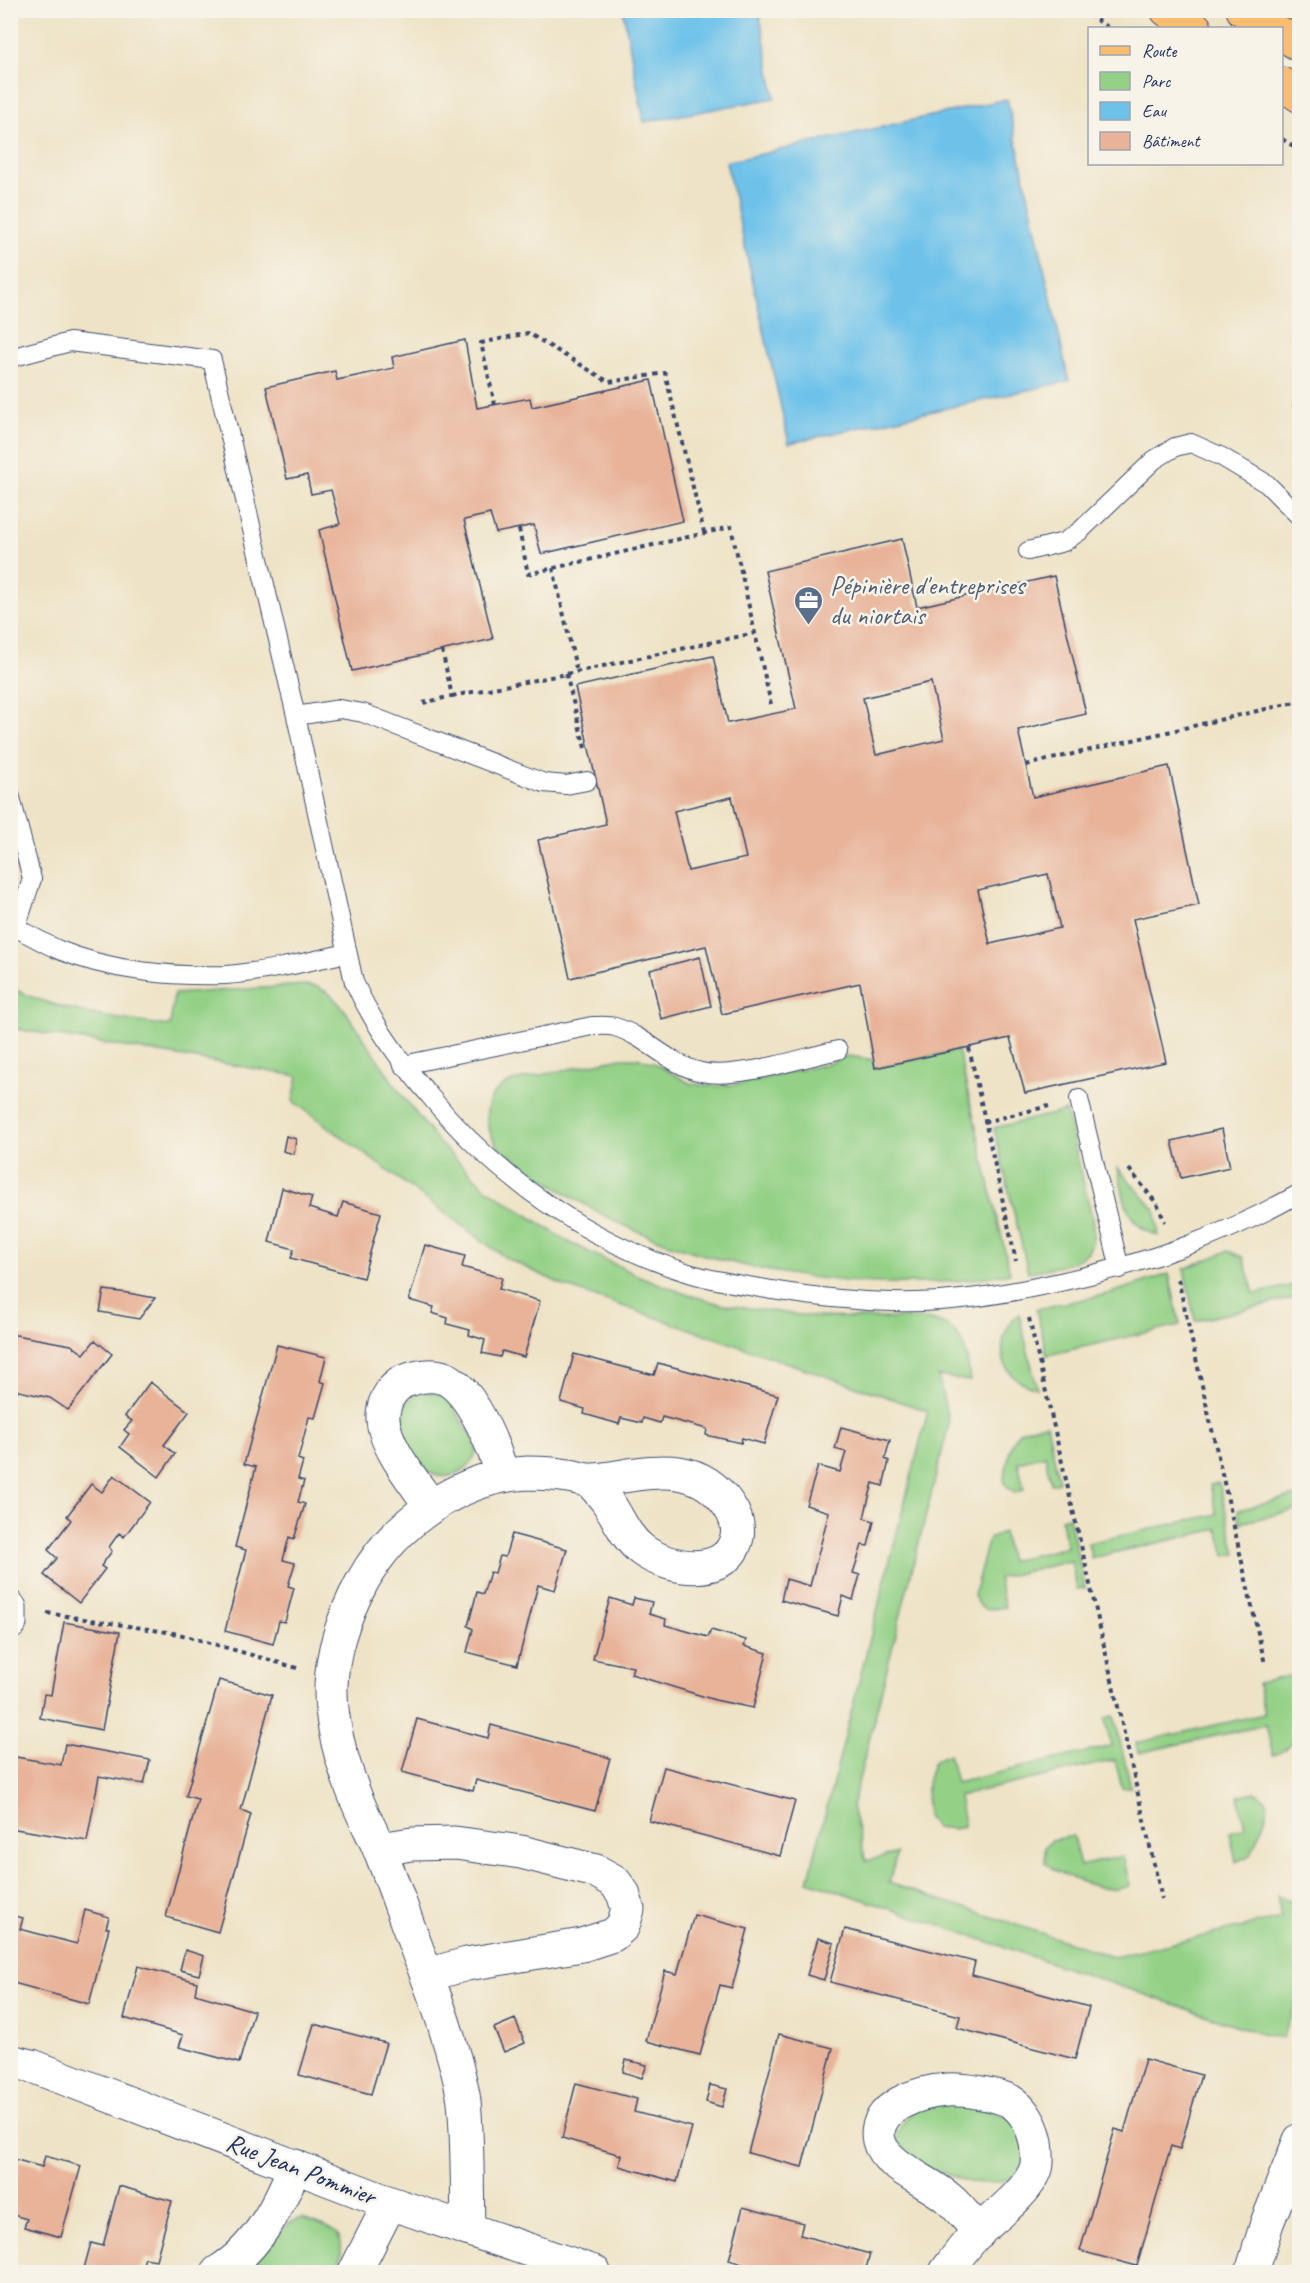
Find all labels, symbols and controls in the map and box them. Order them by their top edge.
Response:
legend [1088,27,1283,165]
text: Route [1142,40,1177,62]
text: Parc [1142,70,1171,92]
text: Eau [1142,100,1167,122]
text: Bâtiment [1142,130,1202,152]
place label: Pépinière d'entreprises du niortais [830,569,1027,632]
office icon: Pépinière d'entreprises du niortais [793,584,825,626]
street label: Rue Jean Pommier [222,2125,383,2214]

